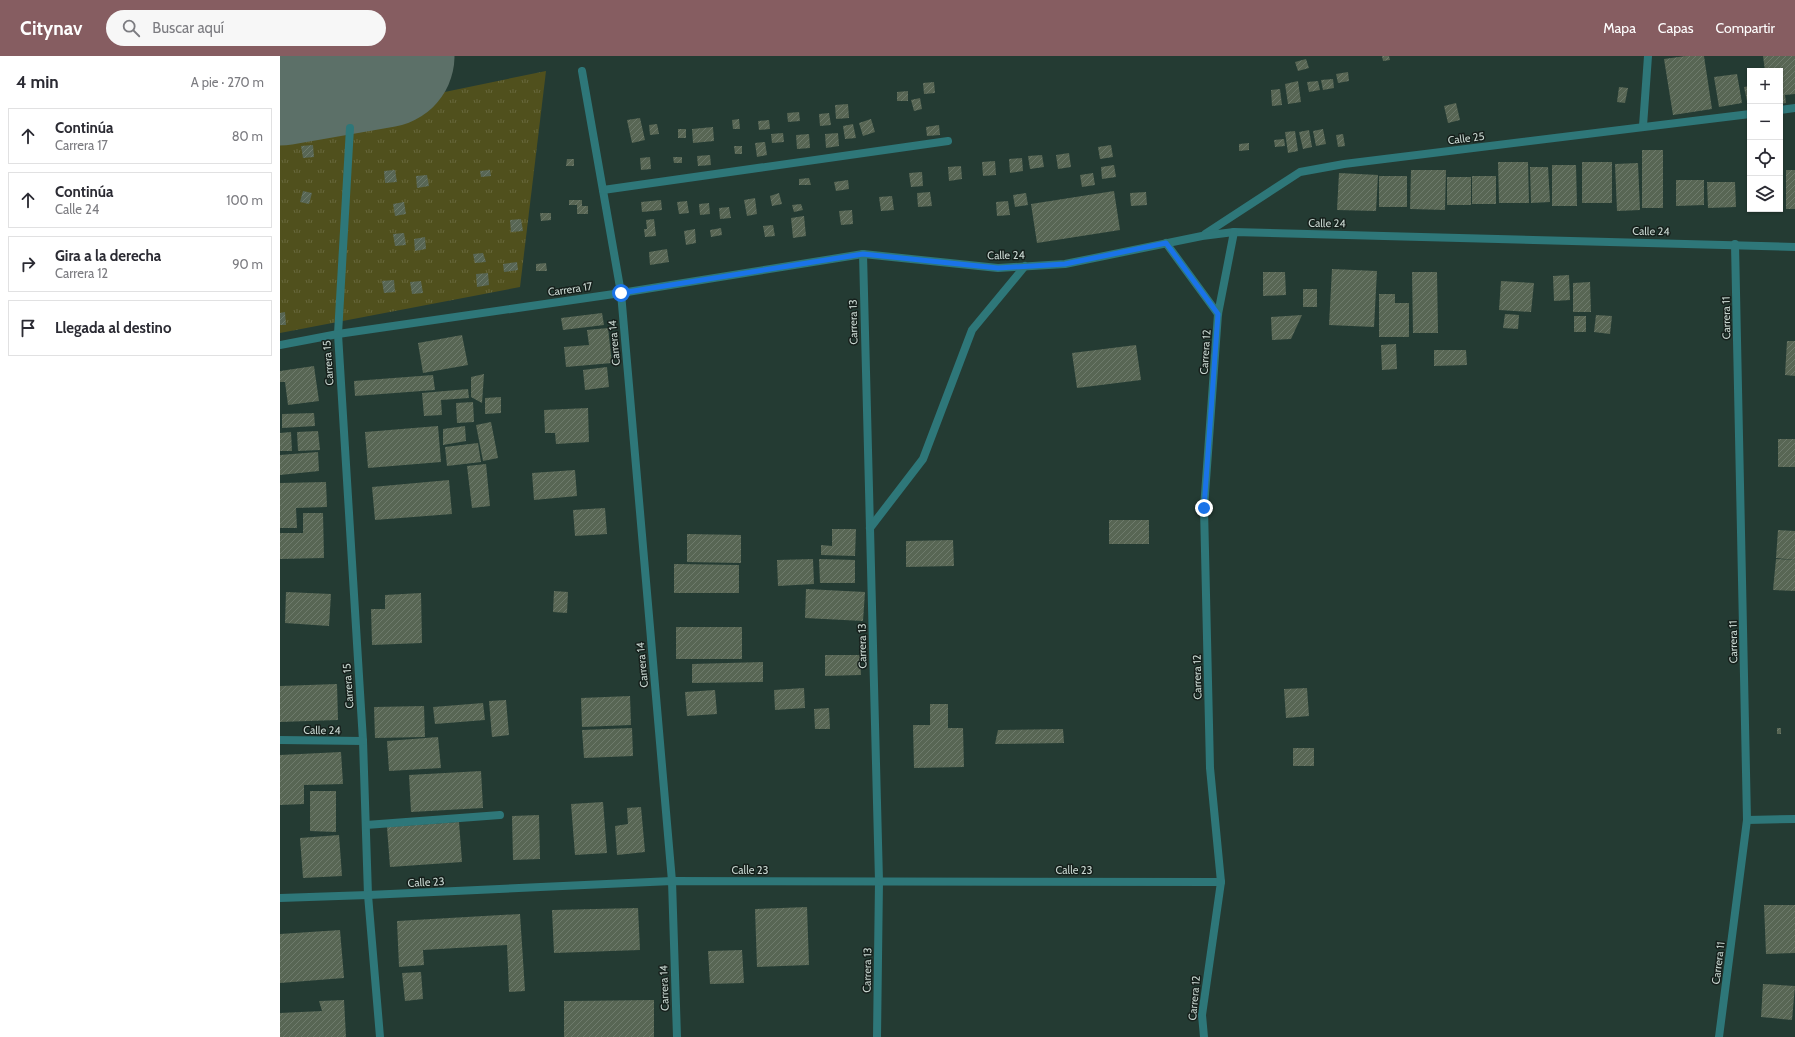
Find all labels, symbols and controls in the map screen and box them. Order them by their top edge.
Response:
search box [106,10,386,46]
text: Citynav [20,17,82,40]
icon: search [120,17,142,39]
text: Buscar aquí [152,19,224,37]
text: Mapa [1603,19,1636,37]
text: Capas [1658,19,1694,37]
text: Compartir [1716,19,1775,37]
map controls [1747,68,1783,212]
button: + [1747,68,1783,104]
text: 4 min [16,72,59,92]
text: A pie · 270 m [191,74,264,90]
button: − [1747,104,1783,140]
text: Continúa [55,119,113,137]
icon: ahead [17,125,39,147]
text: 80 m [232,128,263,144]
street label: Calle 25 [1447,129,1485,147]
text: Carrera 17 [55,137,108,153]
button: locate [1747,140,1783,176]
button: layers [1747,176,1783,212]
text: Continúa [55,183,113,201]
icon: ahead [17,189,39,211]
text: 100 m [226,192,263,208]
text: Calle 24 [55,201,99,217]
street label: Calle 24 [1308,216,1346,230]
street label: Calle 24 [1632,224,1670,238]
text: Gira a la derecha [55,247,161,265]
street label: Calle 24 [987,248,1025,262]
icon: right [17,253,39,275]
text: 90 m [232,256,263,272]
text: Carrera 12 [55,265,108,281]
street label: Carrera 17 [547,279,594,299]
route start [612,284,630,302]
street label: Carrera 11 [1719,296,1733,340]
street label: Carrera 13 [846,299,860,345]
icon: arrive [17,317,39,339]
text: Llegada al destino [55,319,171,337]
street label: Carrera 14 [605,319,623,366]
street label: Carrera 12 [1196,329,1214,375]
street label: Carrera 15 [319,340,337,386]
route end [1195,499,1213,517]
street label: Carrera 11 [1726,620,1740,664]
street label: Carrera 13 [855,623,869,669]
street label: Carrera 14 [633,641,651,688]
street label: Carrera 12 [1190,654,1204,700]
street label: Carrera 15 [339,663,357,709]
street label: Calle 24 [303,723,341,737]
street label: Calle 23 [731,863,769,877]
street label: Calle 23 [1055,863,1093,877]
street label: Calle 23 [407,874,445,890]
street label: Carrera 11 [1708,941,1728,985]
street label: Carrera 13 [860,947,874,993]
street label: Carrera 14 [656,964,672,1011]
street label: Carrera 12 [1185,975,1203,1021]

